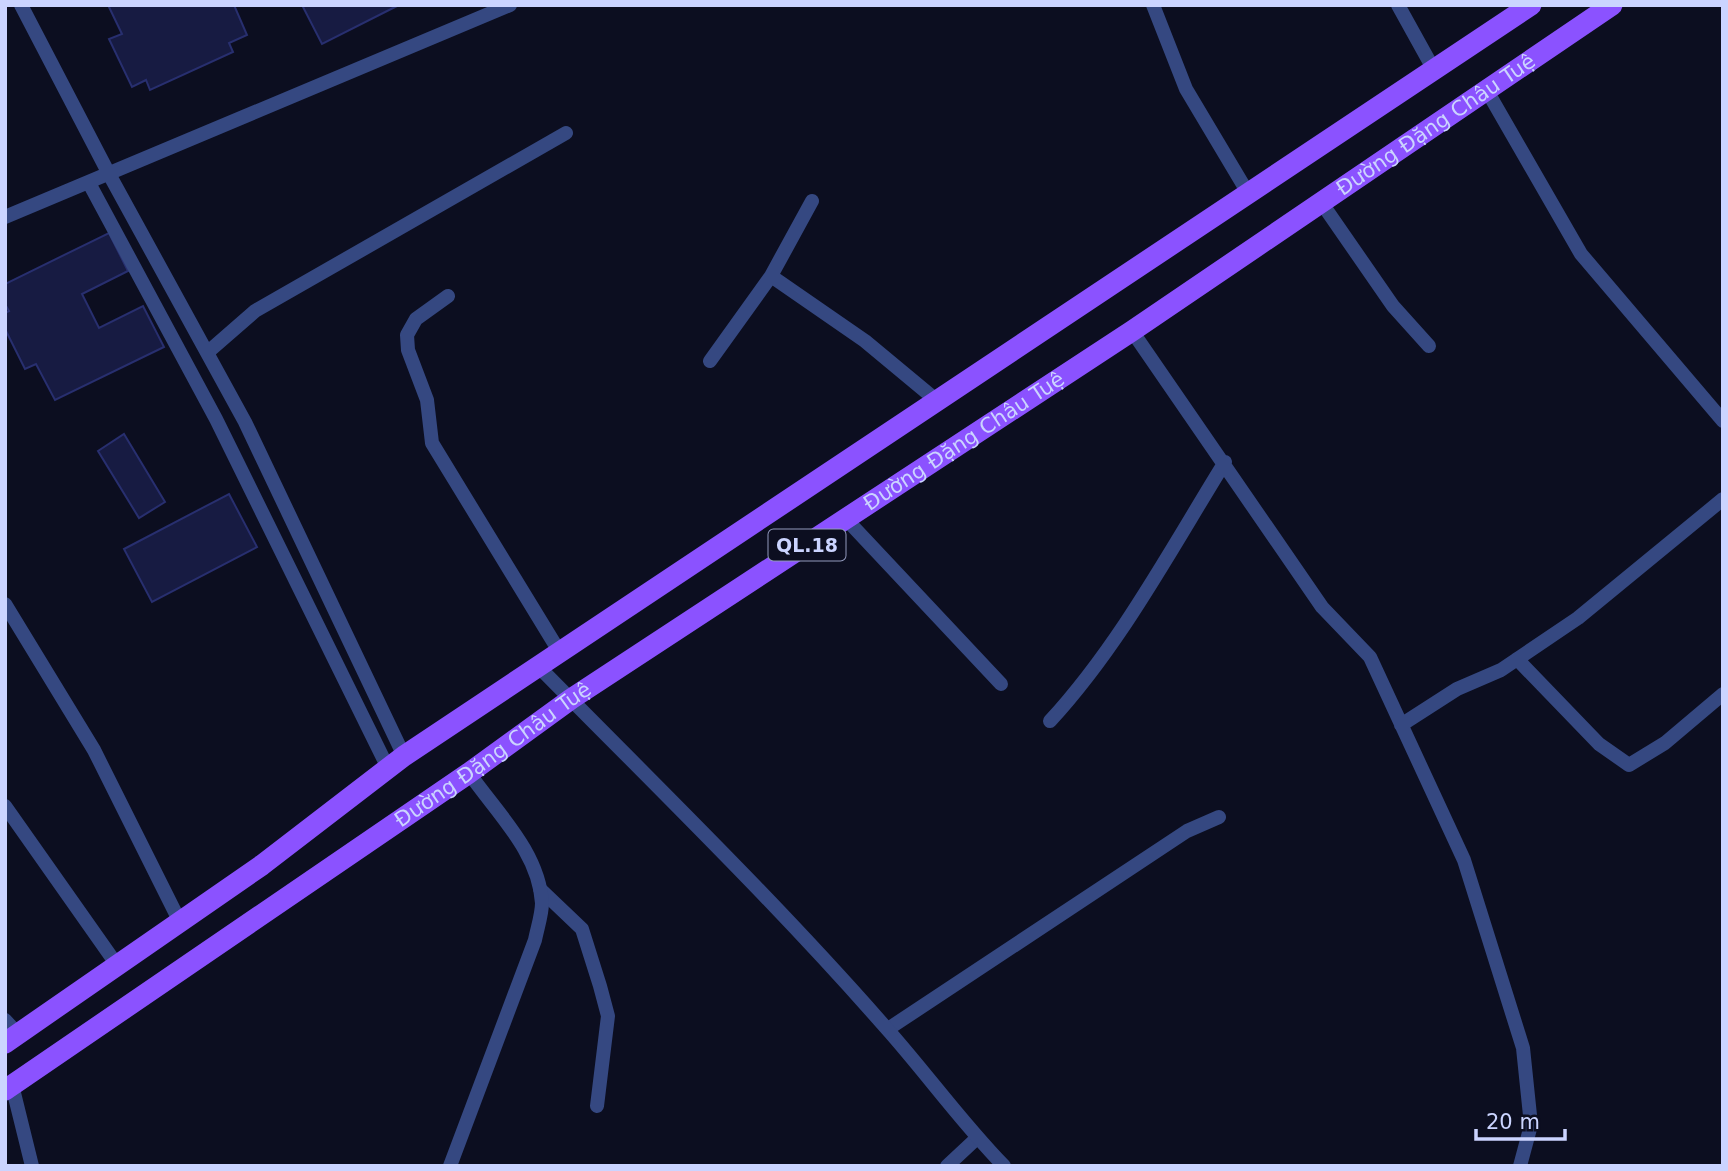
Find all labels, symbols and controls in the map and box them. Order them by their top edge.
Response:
street label: Đường Đặng Châu Tuệ [1332,49,1540,201]
street label: Đường Đặng Châu Tuệ [859,367,1069,516]
road number: QL.18 [768,530,846,560]
street label: Đường Đặng Châu Tuệ [390,677,596,832]
scale bar [1476,1098,1565,1142]
text: 20 m [1486,1110,1540,1134]

